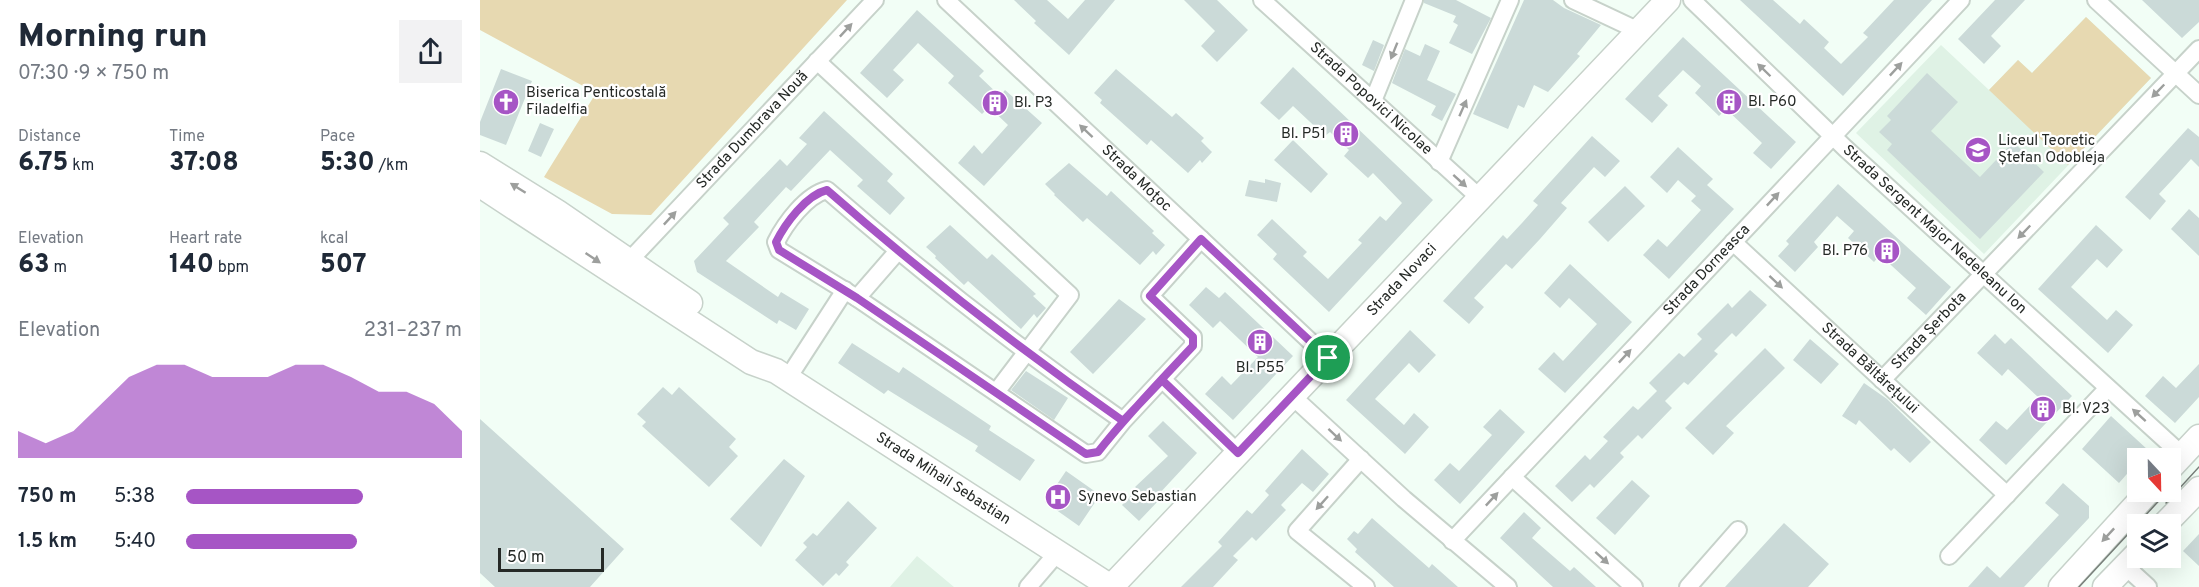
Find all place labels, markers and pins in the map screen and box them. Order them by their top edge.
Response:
place label: Biserica Penticostală Filadelfia [526,84,666,120]
church icon: Biserica Penticostală Filadelfia [491,87,521,117]
building icon: Bl. P60 [1714,87,1744,117]
building icon: Bl. P3 [980,88,1010,118]
place label: Bl. P60 [1748,93,1797,112]
place label: Bl. P3 [1014,94,1053,113]
building icon: Bl. P51 [1331,119,1361,149]
place label: Bl. P51 [1281,125,1326,144]
place label: Liceul Teoretic Ștefan Odobleja [1998,132,2105,168]
school or university icon: Liceul Teoretic Ștefan Odobleja [1963,135,1993,165]
building icon: Bl. P76 [1872,236,1902,266]
place label: Bl. P76 [1822,242,1868,261]
building icon: Bl. P55 [1245,327,1275,357]
pin [1302,332,1353,383]
place label: Bl. P55 [1236,359,1284,378]
building icon: Bl. V23 [2028,394,2058,424]
place label: Bl. V23 [2062,400,2110,419]
hospital icon: Synevo Sebastian [1043,482,1073,512]
place label: Synevo Sebastian [1078,488,1197,507]

